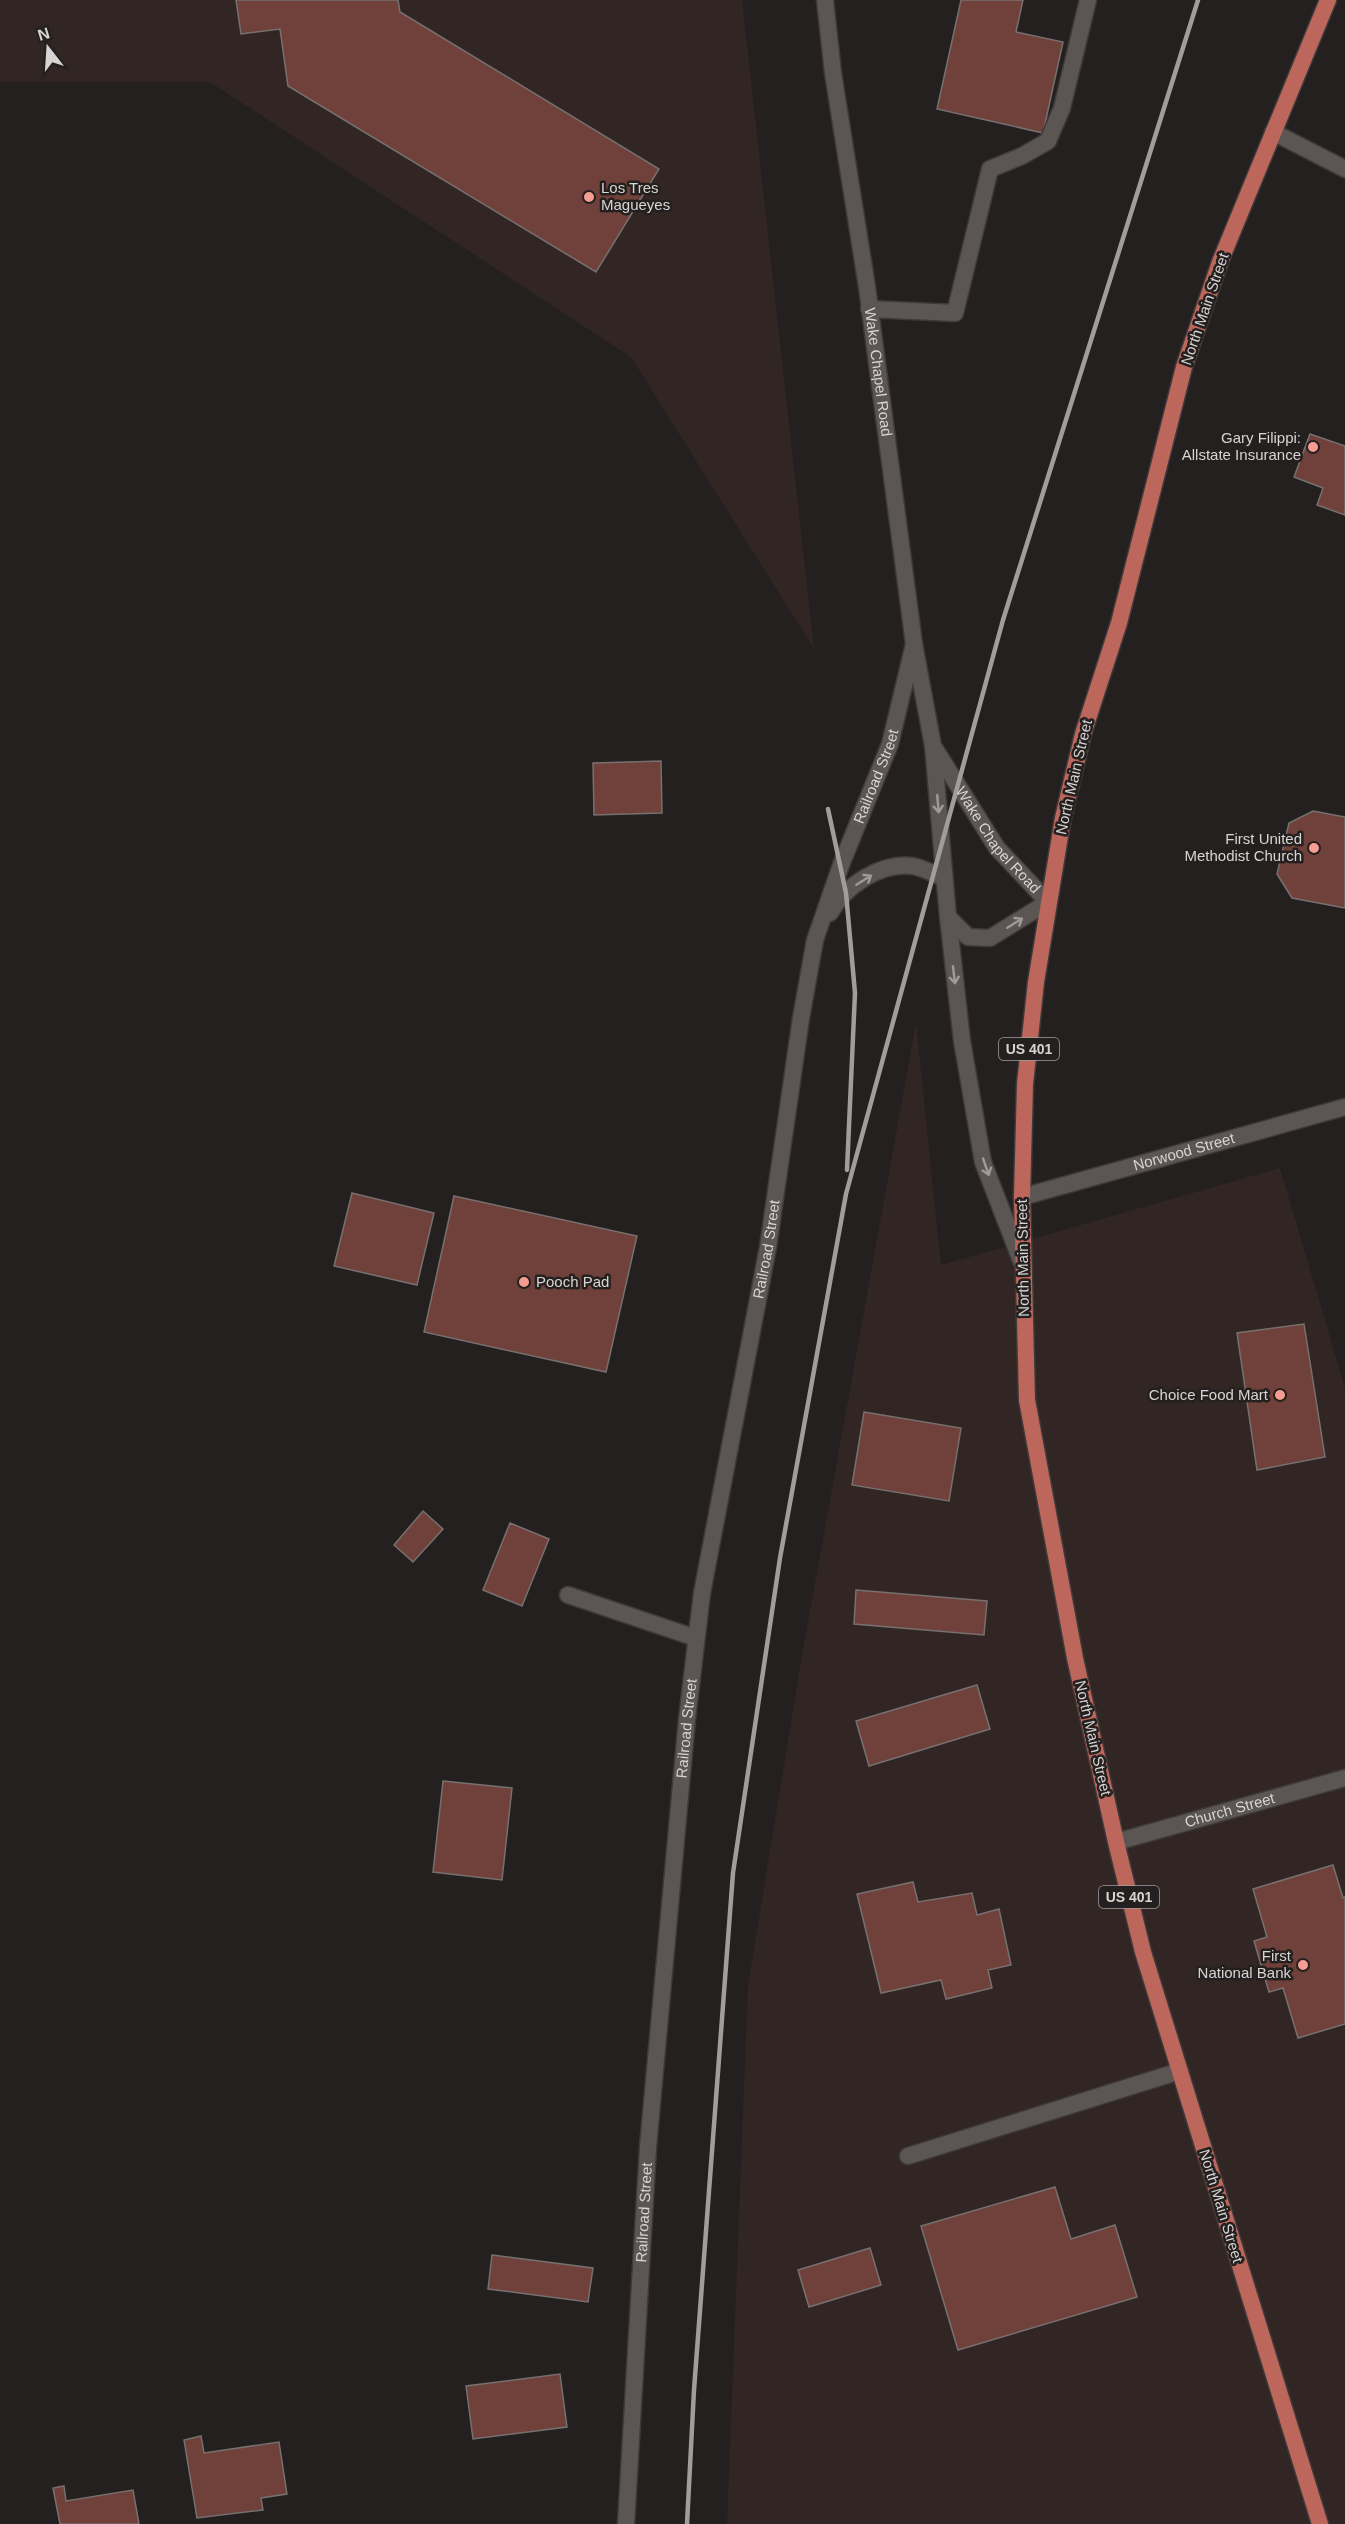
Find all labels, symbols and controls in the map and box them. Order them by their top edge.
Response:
north arrow [18,18,78,78]
text: N [36,24,52,44]
place label: Los Tres Magueyes [601,179,670,213]
marker: Los Tres Magueyes [582,190,596,204]
street label: North Main Street [1177,250,1232,367]
street label: Wake Chapel Road [862,307,896,437]
place label: Gary Filippi: Allstate Insurance [1182,429,1301,463]
marker: Gary Filippi: Allstate Insurance [1306,440,1320,454]
street label: North Main Street [1052,717,1095,836]
street label: Railroad Street [850,727,901,826]
street label: Wake Chapel Road [953,783,1044,896]
one-way arrow [933,794,944,814]
place label: First United Methodist Church [1184,830,1302,864]
marker: First United Methodist Church [1307,841,1321,855]
one-way arrow [855,873,872,885]
one-way arrow [1006,917,1022,929]
one-way arrow [949,965,960,984]
road number: US 401 [999,1038,1059,1060]
street label: Norwood Street [1131,1129,1237,1174]
one-way arrow [981,1157,992,1176]
street label: Railroad Street [749,1198,783,1300]
street label: North Main Street [1013,1198,1032,1317]
place label: Pooch Pad [536,1273,609,1290]
marker: Pooch Pad [517,1275,531,1289]
place label: Choice Food Mart [1149,1386,1269,1403]
marker: Choice Food Mart [1273,1388,1287,1402]
street label: Railroad Street [673,1677,700,1779]
street label: North Main Street [1072,1679,1115,1798]
street label: Church Street [1183,1789,1277,1830]
road number: US 401 [1099,1886,1159,1908]
place label: First National Bank [1198,1947,1292,1981]
marker: First National Bank [1296,1958,1310,1972]
street label: North Main Street [1196,2147,1247,2265]
street label: Railroad Street [632,2161,655,2263]

